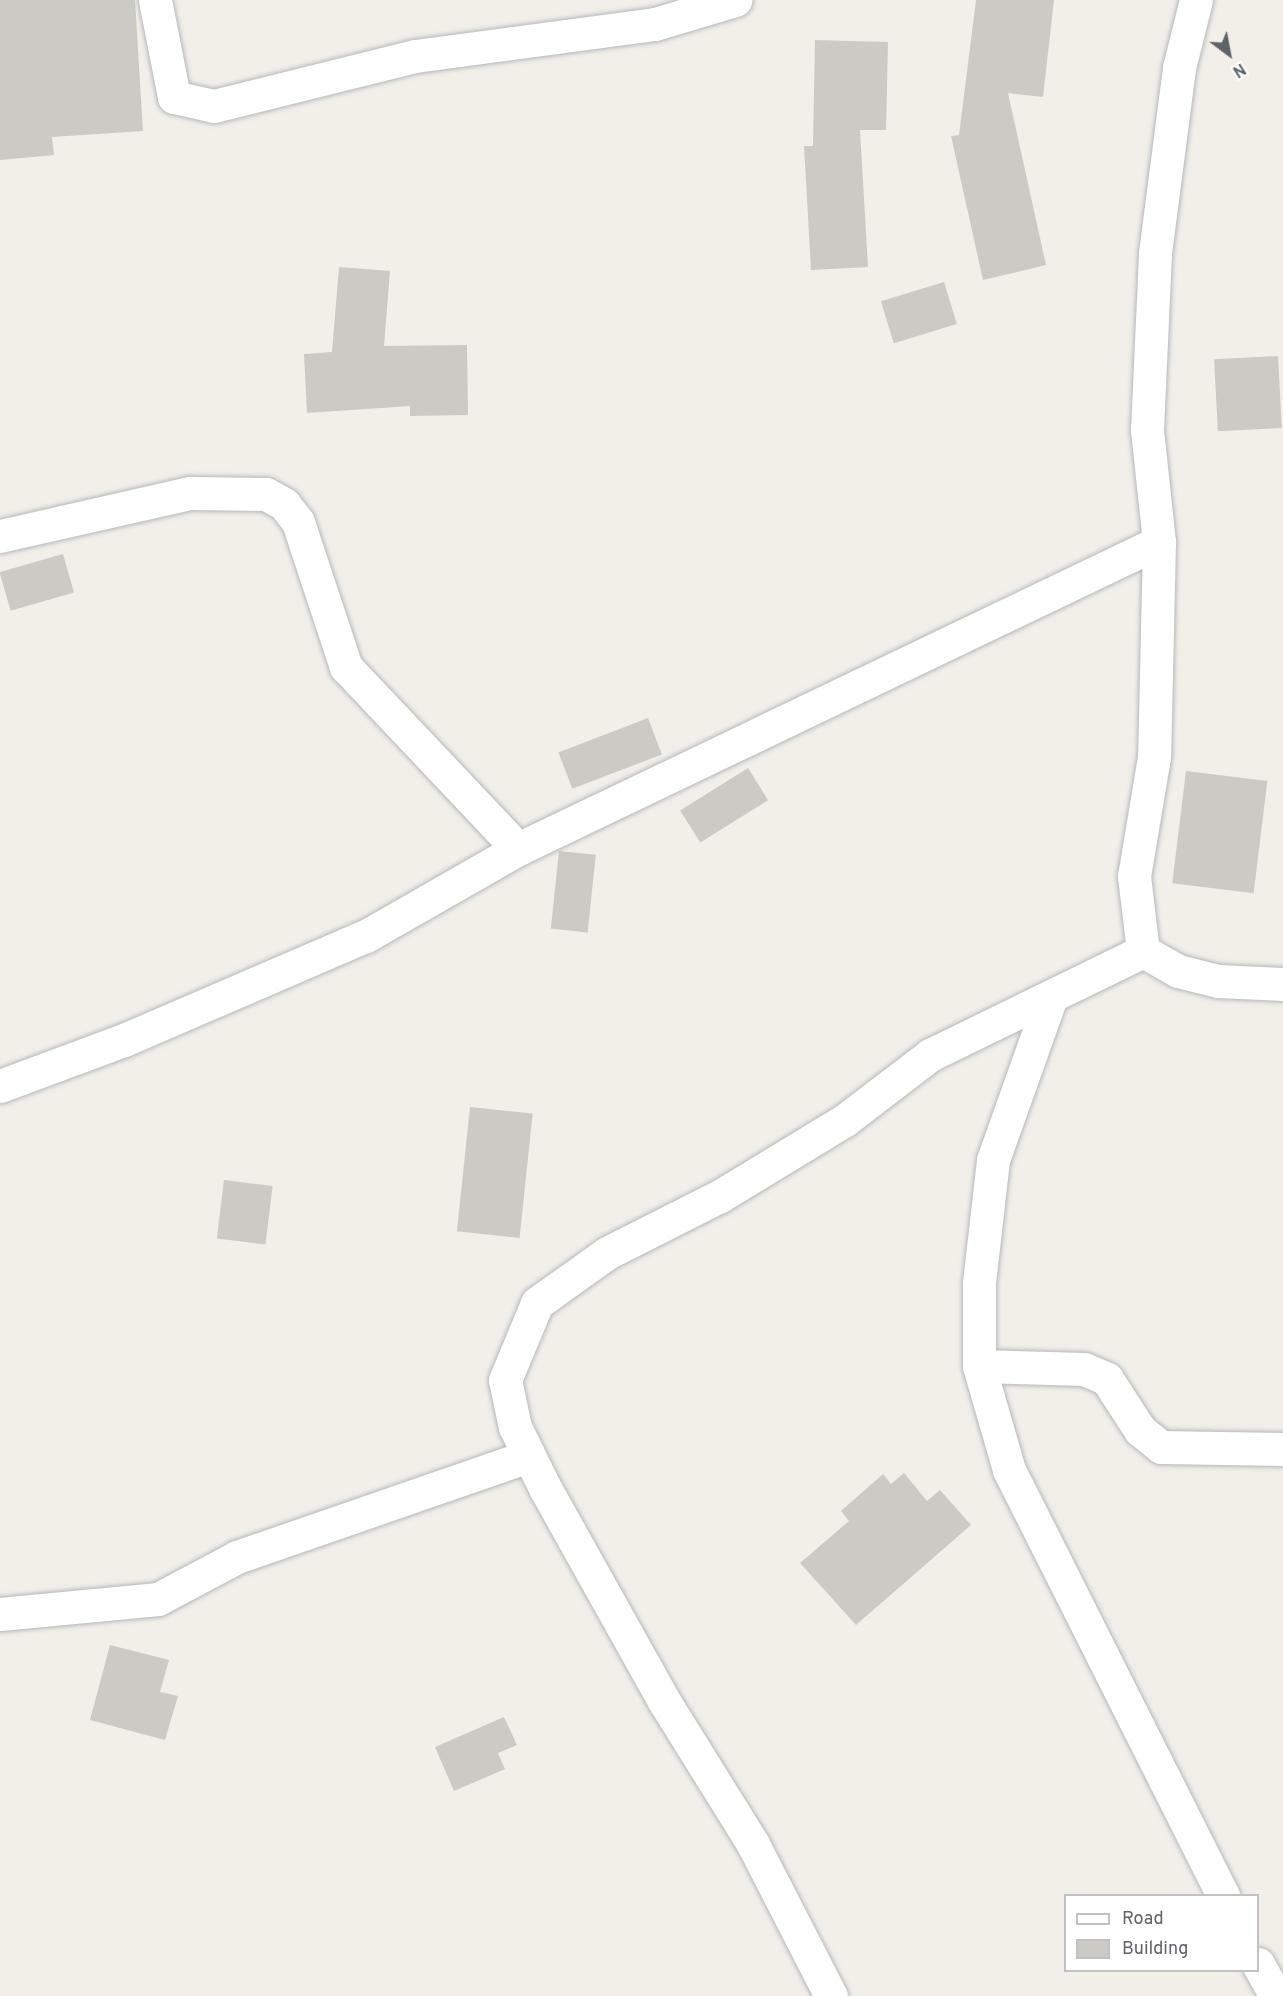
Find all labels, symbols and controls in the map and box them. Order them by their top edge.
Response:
north arrow [1199,24,1259,84]
text: N [1228,58,1249,81]
legend [1064,1894,1259,1972]
text: Road [1122,1908,1164,1931]
text: Building [1122,1938,1188,1961]

